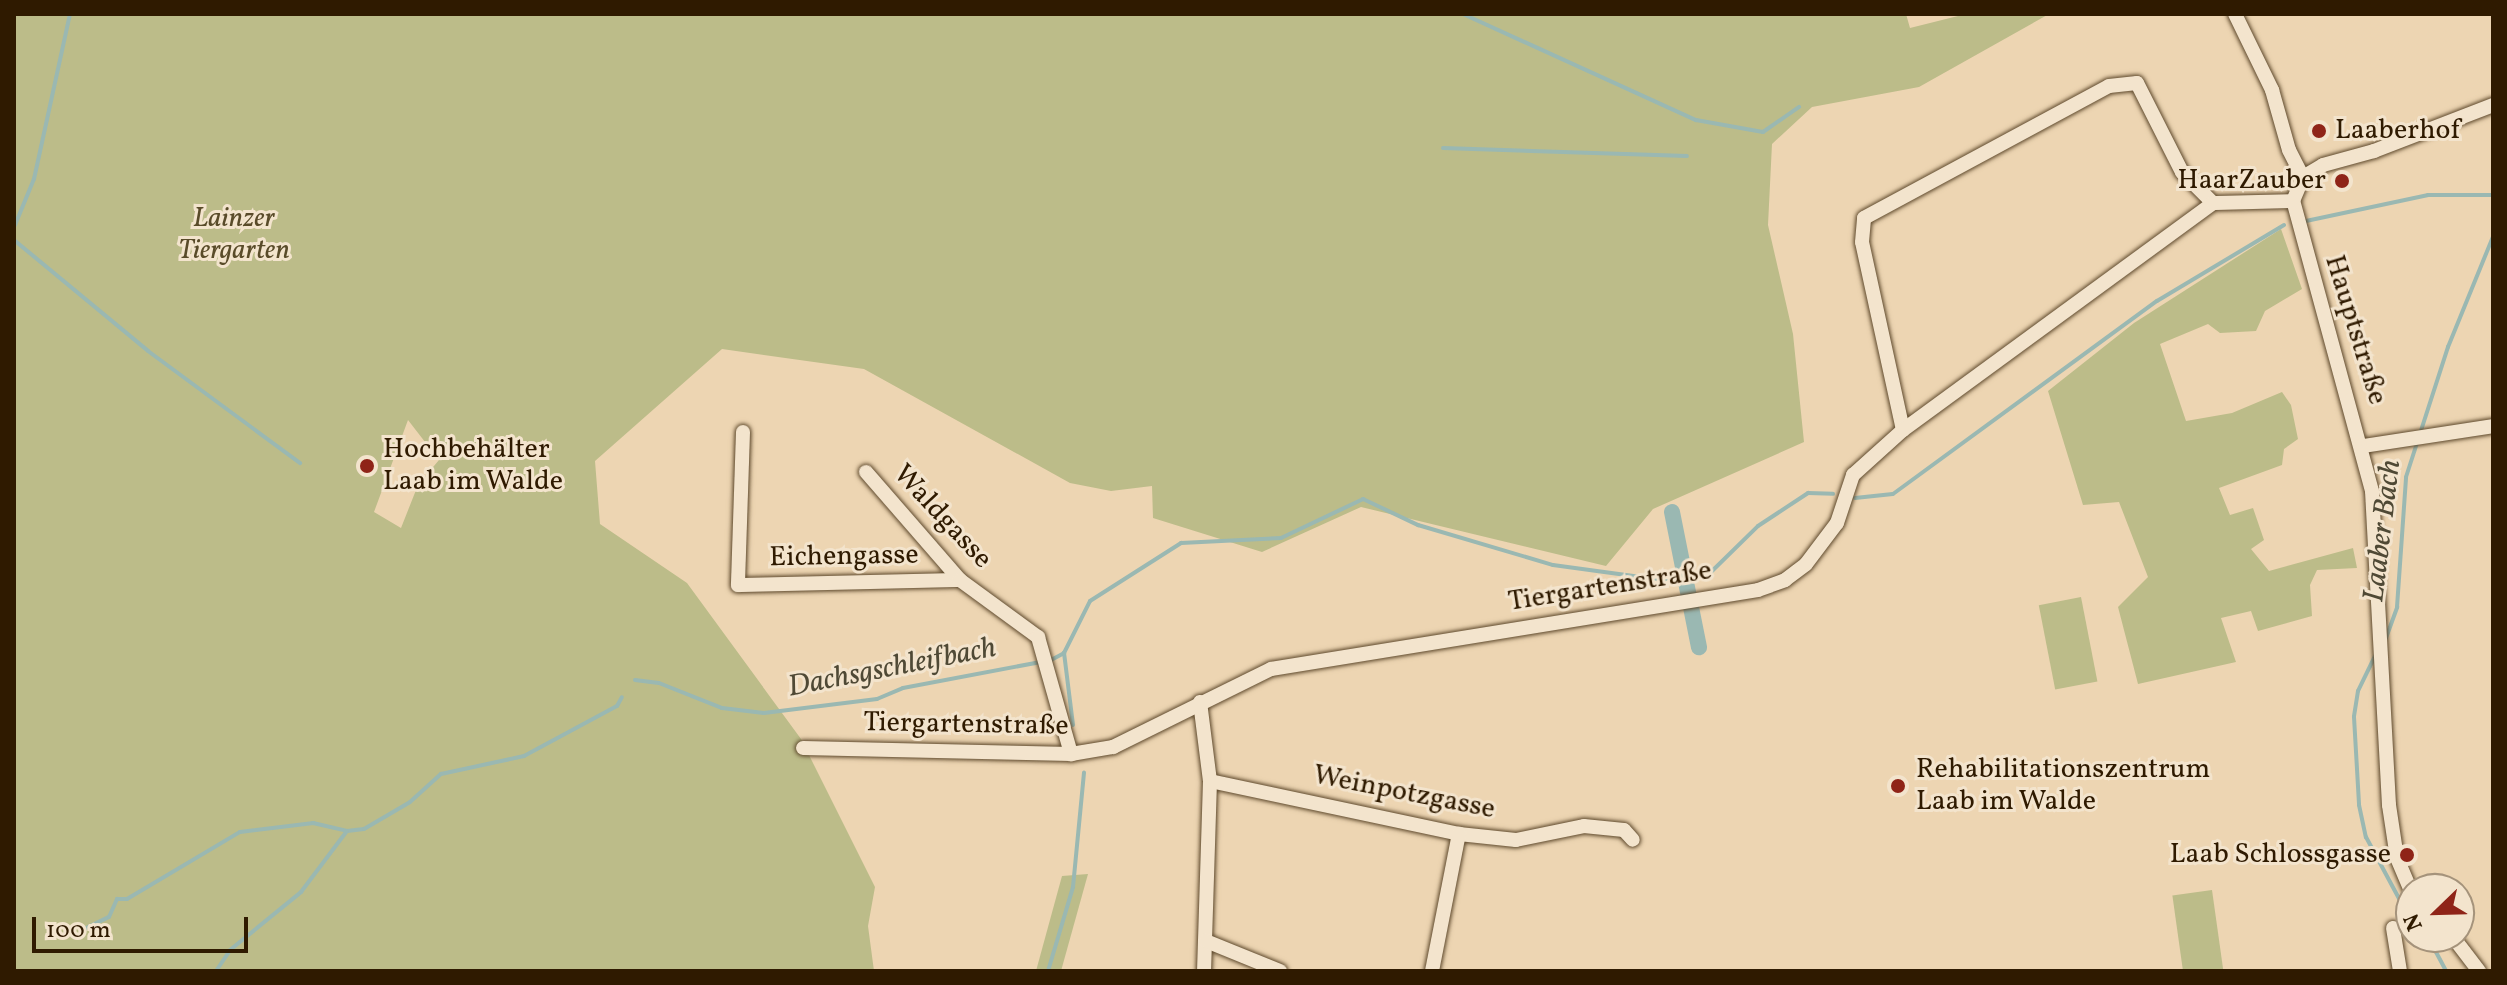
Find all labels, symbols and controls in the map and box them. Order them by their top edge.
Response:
place label: Laaberhof [2335,114,2460,148]
marker: Laaberhof [2310,122,2328,140]
place label: HaarZauber [2178,164,2326,198]
marker: HaarZauber [2333,172,2351,190]
park label: Lainzer Tiergarten [178,202,290,268]
street label: Hauptstraße [2316,251,2394,409]
place label: Hochbehälter Laab im Walde [383,433,564,499]
marker: Hochbehälter Laab im Walde [358,457,376,475]
street label: Waldgasse [885,458,999,576]
water label: Laaber Bach [2356,458,2410,604]
street label: Eichengasse [769,539,919,575]
street label: Tiergartenstraße [1506,554,1714,620]
water label: Dachsgschleifbach [785,630,999,706]
street label: Tiergartenstraße [863,706,1069,744]
place label: Rehabilitationszentrum Laab im Walde [1916,753,2210,819]
street label: Weinpotzgasse [1310,759,1498,827]
marker: Rehabilitationszentrum Laab im Walde [1887,775,1909,797]
place label: Laab Schlossgasse [2170,838,2391,872]
marker: Laab Schlossgasse [2398,846,2416,864]
north arrow [2395,873,2475,953]
scale bar [36,901,252,951]
text: N [2397,908,2432,935]
text: 100 m [46,914,111,948]

